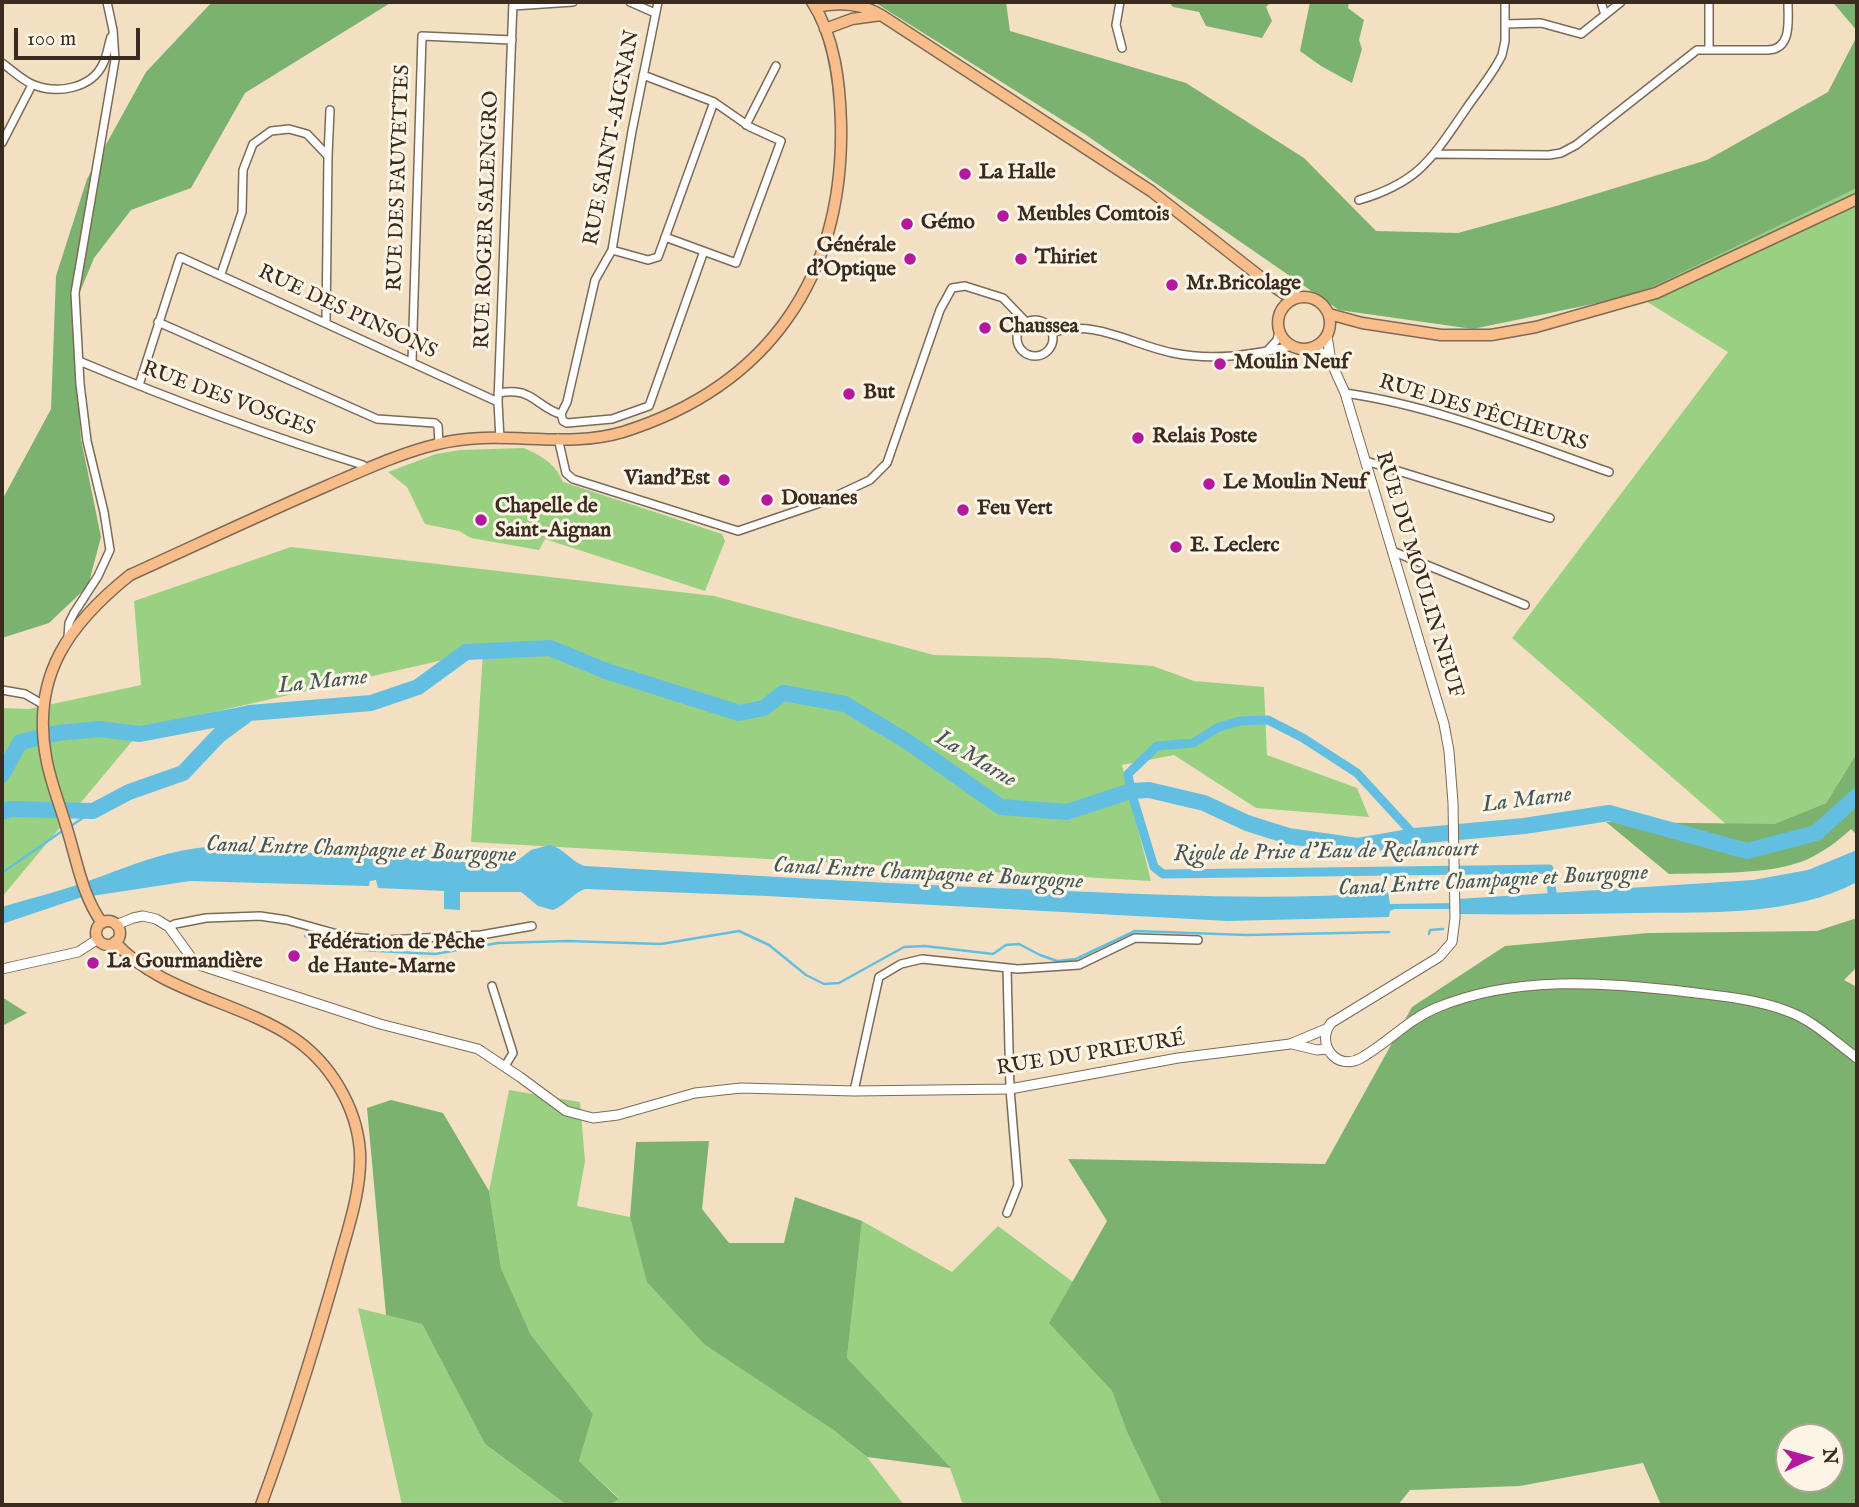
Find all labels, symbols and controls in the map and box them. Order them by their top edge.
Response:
scale bar [18,14,144,58]
text: 100 m [27,26,76,53]
street label: RUE SAINT-AIGNAN [580,28,646,248]
street label: RUE DES FAUVETTES [383,64,417,292]
street label: RUE ROGER SALENGRO [471,90,505,350]
place label: La Halle [979,161,1056,187]
marker: La Halle [957,166,973,182]
place label: Meubles Comtois [1017,203,1169,229]
marker: Meubles Comtois [995,208,1011,224]
place label: Gémo [921,211,975,237]
marker: Gémo [899,216,915,232]
place label: Générale d'Optique [807,234,896,284]
place label: Thiriet [1035,246,1097,272]
marker: Générale d'Optique [902,251,918,267]
marker: Thiriet [1013,251,1029,267]
street label: RUE DES PINSONS [254,261,440,365]
place label: Mr.Bricolage [1186,272,1301,298]
marker: Mr.Bricolage [1164,277,1180,293]
place label: Chaussea [999,315,1079,341]
marker: Chaussea [977,320,993,336]
place label: Moulin Neuf [1234,351,1349,377]
marker: Moulin Neuf [1212,356,1228,372]
street label: RUE DES VOSGES [138,357,318,443]
street label: RUE DES PÊCHEURS [1376,370,1590,458]
place label: But [863,381,895,407]
marker: But [841,386,857,402]
place label: Relais Poste [1152,425,1257,451]
marker: Relais Poste [1130,430,1146,446]
street label: RUE DU MOULIN NEUF [1369,449,1467,701]
place label: Viand'Est [624,467,710,493]
place label: Le Moulin Neuf [1223,471,1367,497]
marker: Viand'Est [716,472,732,488]
marker: Le Moulin Neuf [1201,476,1217,492]
place label: Douanes [781,487,857,513]
marker: Douanes [759,492,775,508]
place label: Chapelle de Saint-Aignan [495,495,611,545]
place label: Feu Vert [977,497,1053,523]
marker: Feu Vert [955,502,971,518]
marker: Chapelle de Saint-Aignan [473,512,489,528]
place label: E. Leclerc [1190,534,1279,560]
marker: E. Leclerc [1168,539,1184,555]
water label: La Marne [277,665,369,701]
water label: La Marne [929,725,1021,795]
water label: La Marne [1481,782,1573,820]
water label: Canal Entre Champagne et Bourgogne [205,832,517,870]
water label: Rigole de Prise d'Eau de Reclancourt [1173,837,1479,869]
water label: Canal Entre Champagne et Bourgogne [772,853,1084,897]
water label: Canal Entre Champagne et Bourgogne [1337,860,1649,904]
place label: Fédération de Pêche de Haute-Marne [308,931,485,981]
marker: Fédération de Pêche de Haute-Marne [286,948,302,964]
place label: La Gourmandière [107,950,262,976]
marker: La Gourmandière [85,955,101,971]
street label: RUE DU PRIEURÉ [995,1028,1187,1082]
north arrow [1775,1423,1845,1493]
text: N [1816,1447,1842,1466]

